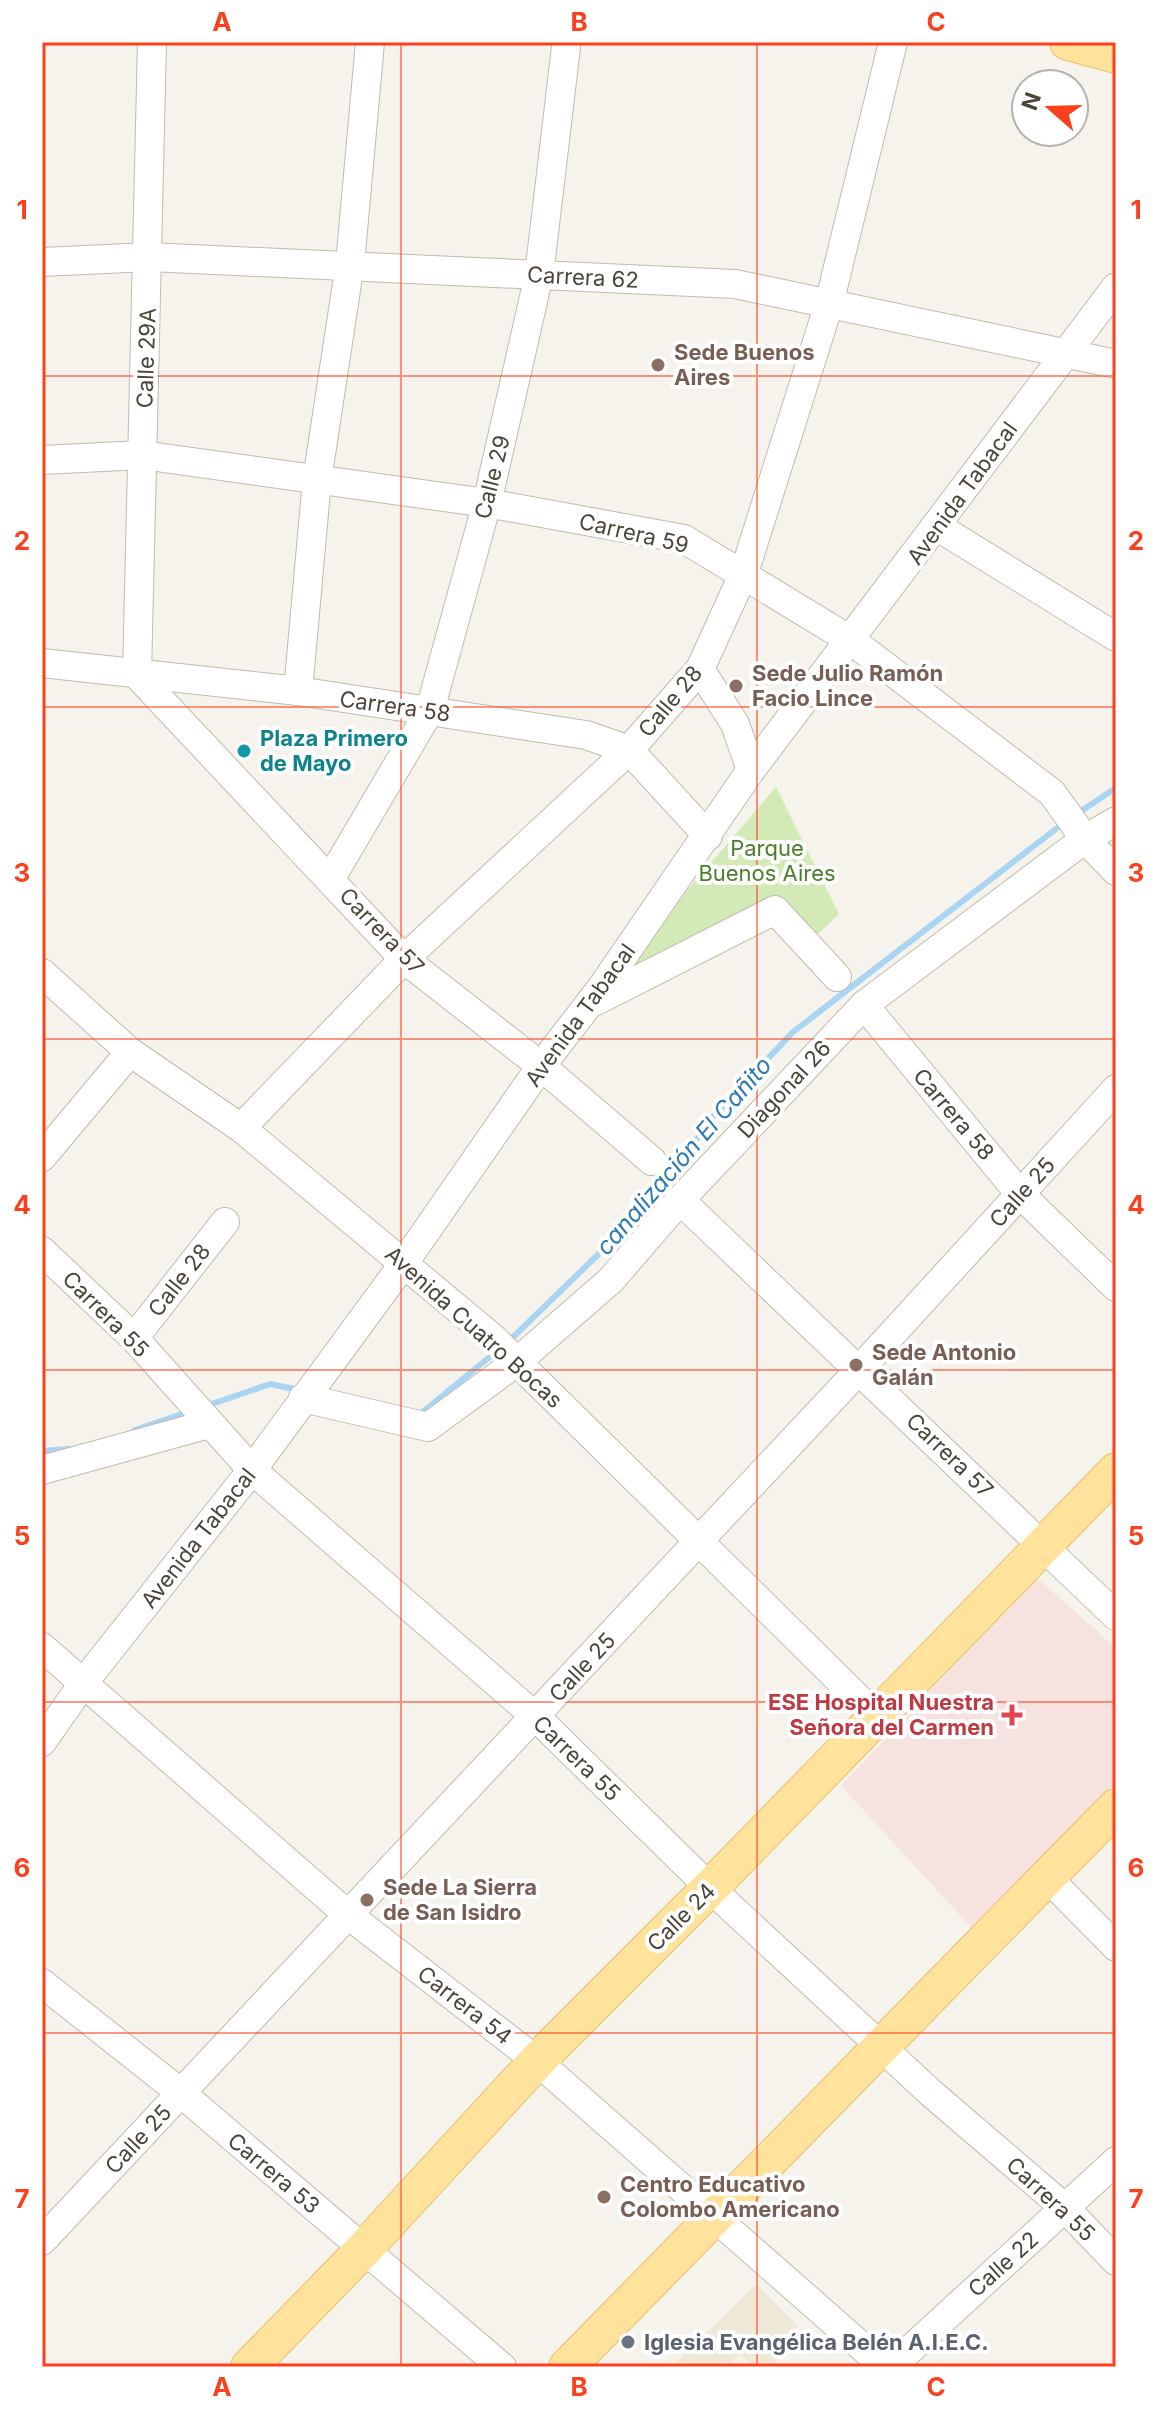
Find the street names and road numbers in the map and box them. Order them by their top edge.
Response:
street label: Carrera 62 [527,261,639,293]
street label: Calle 29A [131,307,161,409]
street label: Avenida Tabacal [901,416,1023,570]
street label: Calle 29 [469,433,515,521]
street label: Carrera 59 [577,508,691,558]
street label: Calle 28 [633,660,707,742]
street label: Carrera 58 [338,685,452,727]
street label: Carrera 57 [334,882,430,980]
street label: Avenida Tabacal [519,938,641,1092]
street label: Diagonal 26 [732,1035,836,1143]
street label: Carrera 58 [908,1063,1000,1165]
street label: Calle 25 [984,1152,1060,1232]
street label: Calle 28 [143,1238,215,1322]
street label: Avenida Cuatro Bocas [380,1241,568,1413]
street label: Carrera 55 [57,1265,155,1363]
street label: Carrera 57 [901,1407,999,1503]
street label: Avenida Tabacal [135,1463,261,1613]
street label: Calle 25 [544,1627,620,1707]
street label: Carrera 55 [528,1710,626,1806]
street label: Calle 24 [642,1878,720,1956]
street label: Carrera 54 [413,1960,517,2050]
street label: Calle 25 [100,2099,176,2179]
street label: Carrera 53 [223,2127,325,2219]
street label: Carrera 55 [1001,2152,1101,2246]
street label: Calle 22 [963,2226,1043,2302]

